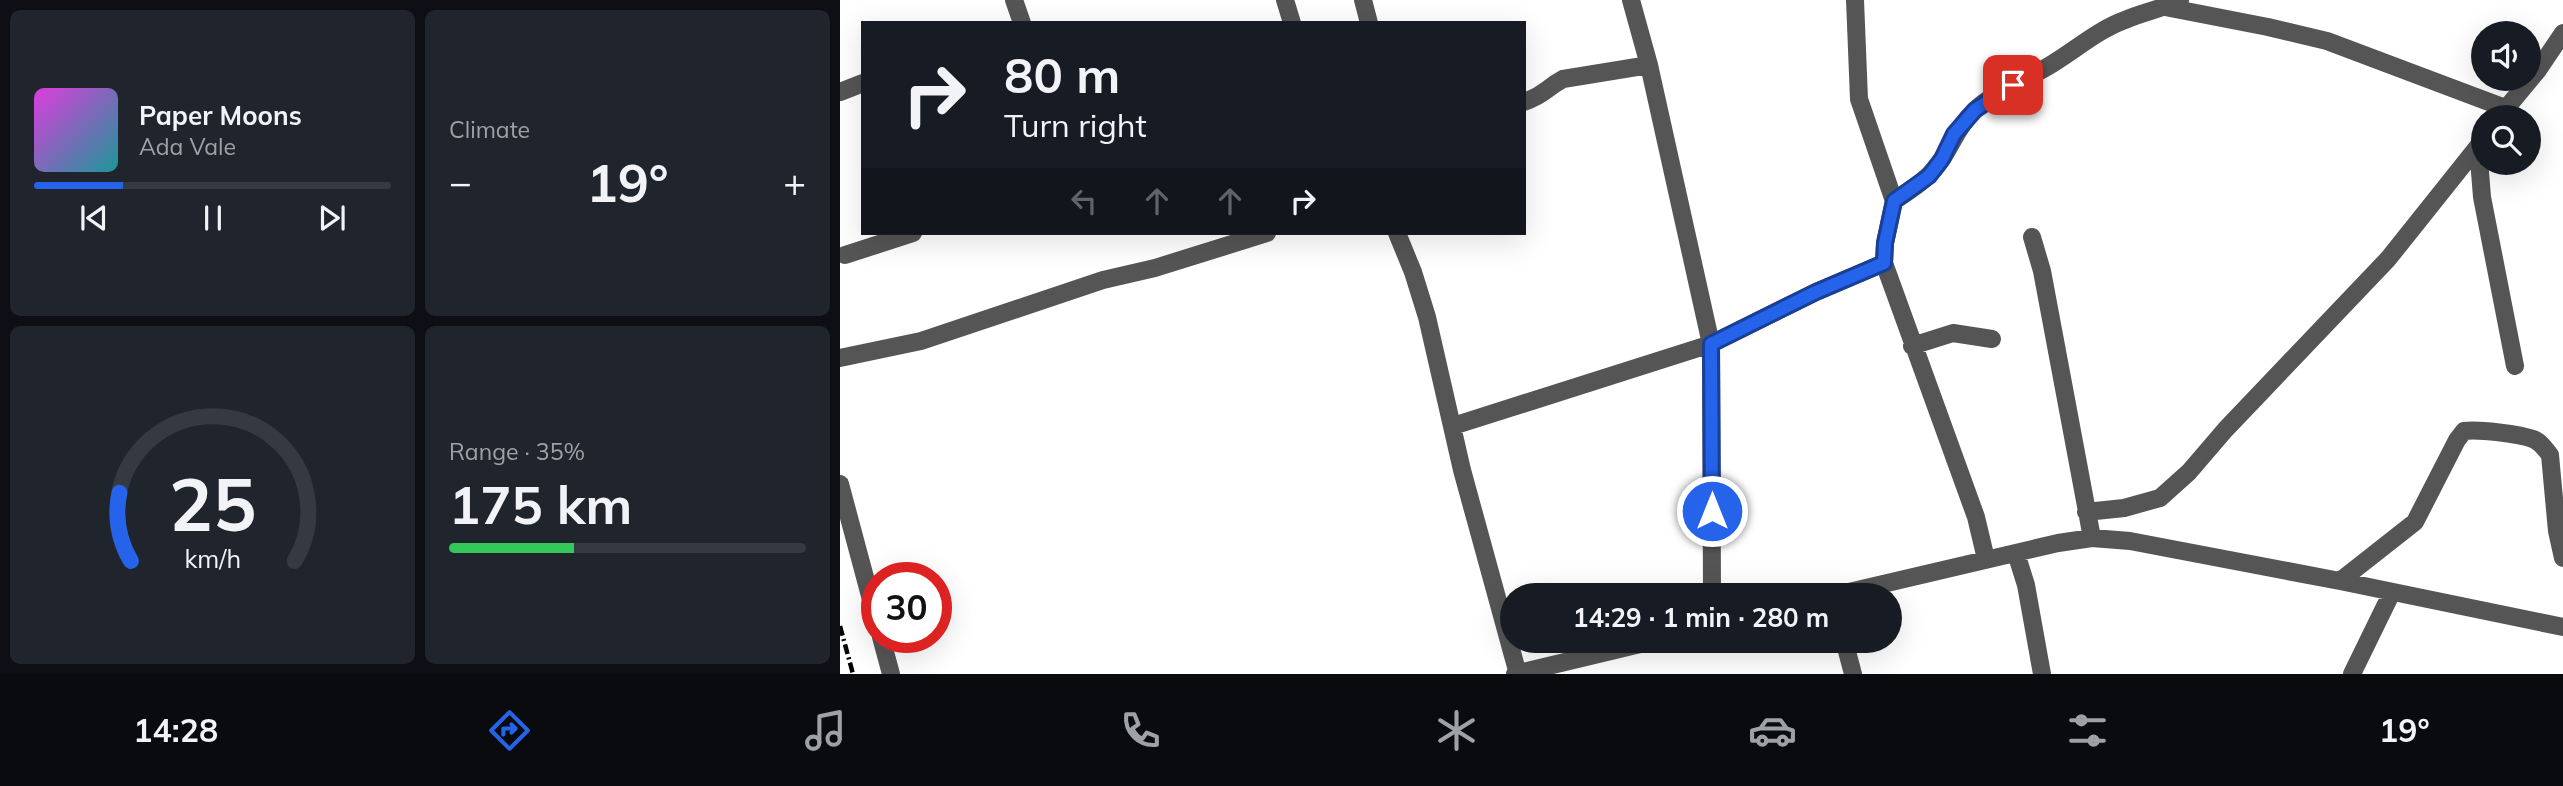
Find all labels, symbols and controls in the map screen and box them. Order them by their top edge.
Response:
map controls [2471,21,2541,175]
button: sound [2471,21,2541,91]
text: 80 m [1004,44,1120,105]
icon: right [889,49,980,140]
pin [1983,55,2043,115]
icon: arrive [1994,66,2032,104]
text: Paper Moons [139,99,302,132]
text: Turn right [1004,105,1147,145]
button: search [2471,105,2541,175]
text: Climate [449,115,530,144]
text: Ada Vale [139,132,236,161]
text: 19° [586,150,669,215]
text: − [449,158,472,206]
text: + [783,158,806,206]
icon: left [1065,182,1103,220]
icon: ahead [1138,182,1176,220]
icon: ahead [1211,182,1249,220]
icon: right [1284,182,1322,220]
icon: previous [75,199,113,237]
icon: pause [194,199,232,237]
icon: next [313,199,351,237]
text: Range · 35% [449,437,585,466]
text: 25 [169,458,256,549]
text: 175 km [449,472,632,537]
position arrow [1675,474,1749,548]
text: km/h [184,543,241,574]
speed limit sign: 30 [861,562,952,653]
text: 14:29 · 1 min · 280 m [1573,601,1829,634]
icon: directions [485,706,534,755]
icon: music [801,706,850,755]
icon: phone [1116,706,1165,755]
icon: climate [1432,706,1481,755]
icon: car [1748,706,1797,755]
icon: filters [2063,706,2112,755]
text: 14:28 [133,710,218,750]
text: 19° [2379,710,2430,750]

